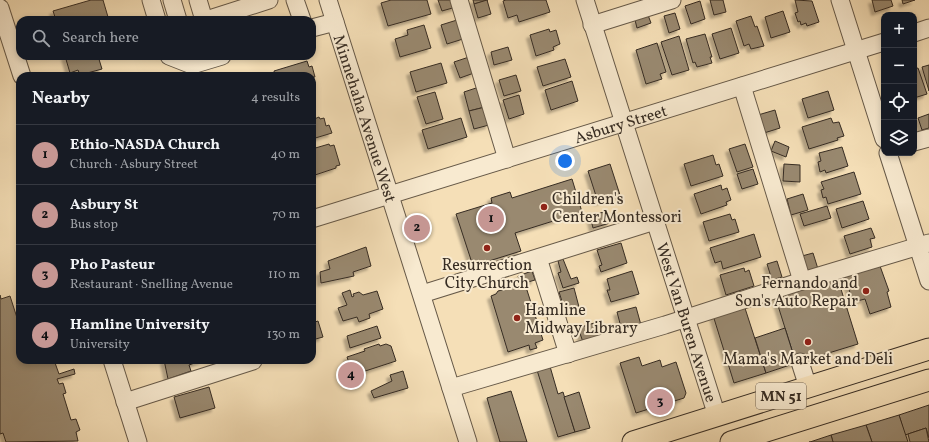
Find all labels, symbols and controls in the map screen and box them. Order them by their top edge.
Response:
map controls [881,12,917,156]
button: + [881,12,917,48]
search box [16,16,316,60]
icon: search [30,27,52,49]
text: Search here [62,28,139,49]
street label: Minnehaha Avenue West [327,32,401,206]
button: − [881,48,917,84]
button: locate [881,84,917,120]
text: Nearby [32,87,90,110]
text: 4 results [251,89,300,107]
street label: Asbury Street [572,101,671,150]
button: layers [881,120,917,156]
text: Ethio-NASDA Church [70,135,220,156]
text: 1 [42,146,48,164]
text: 40 m [271,146,300,164]
your location [555,151,575,171]
text: Church · Asbury Street [70,156,198,174]
place label: Children's Center Montessori [552,189,682,229]
text: Asbury St [70,195,138,216]
marker: Children's Center Montessori [539,202,549,212]
pin: 1 [478,204,504,234]
text: 2 [42,206,48,224]
text: 70 m [272,206,300,224]
pin: 2 [404,213,430,243]
text: Bus stop [70,216,118,234]
street label: West Van Buren Avenue [650,240,721,405]
marker: Resurrection City Church [482,243,492,253]
text: Pho Pasteur [70,255,155,276]
place label: Resurrection City Church [442,255,532,295]
text: 3 [42,266,48,284]
text: 110 m [268,266,300,284]
place label: Fernando and Son's Auto Repair [735,273,858,313]
text: Restaurant · Snelling Avenue [70,276,233,294]
marker: Fernando and Son's Auto Repair [861,286,871,296]
place label: Hamline Midway Library [525,300,638,340]
marker: Hamline Midway Library [512,313,522,323]
text: Hamline University [70,315,210,336]
text: 4 [41,326,49,344]
text: 130 m [267,326,300,344]
text: University [70,336,130,354]
marker: Mama's Market and Deli [803,337,813,347]
place label: Mama's Market and Deli [723,349,893,371]
pin: 4 [338,360,364,390]
road number: MN 51 [756,383,806,409]
pin: 3 [647,387,673,417]

